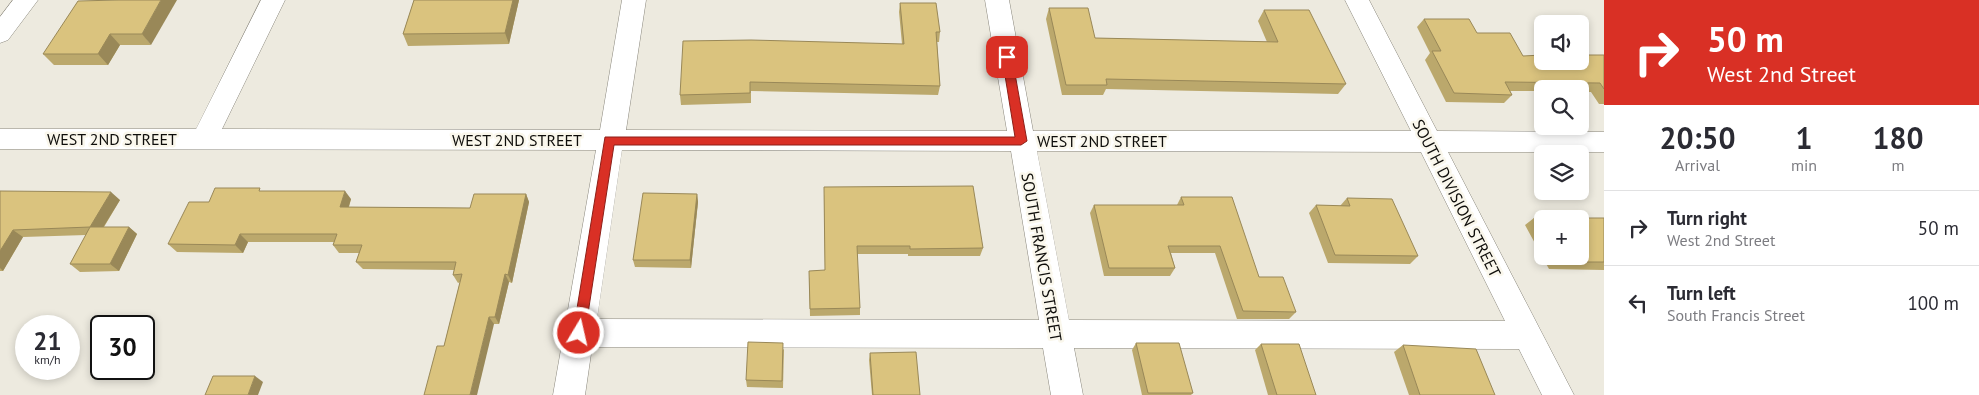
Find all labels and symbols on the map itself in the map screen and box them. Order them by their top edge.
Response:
pin [986,36,1028,78]
street label: SOUTH DIVISION STREET [1408,116,1506,280]
street label: WEST 2ND STREET [47,129,177,149]
street label: WEST 2ND STREET [452,130,582,150]
street label: WEST 2ND STREET [1037,131,1167,151]
street label: SOUTH FRANCIS STREET [1017,171,1067,343]
position arrow [552,306,604,358]
speed limit sign: 30 [90,315,155,380]

